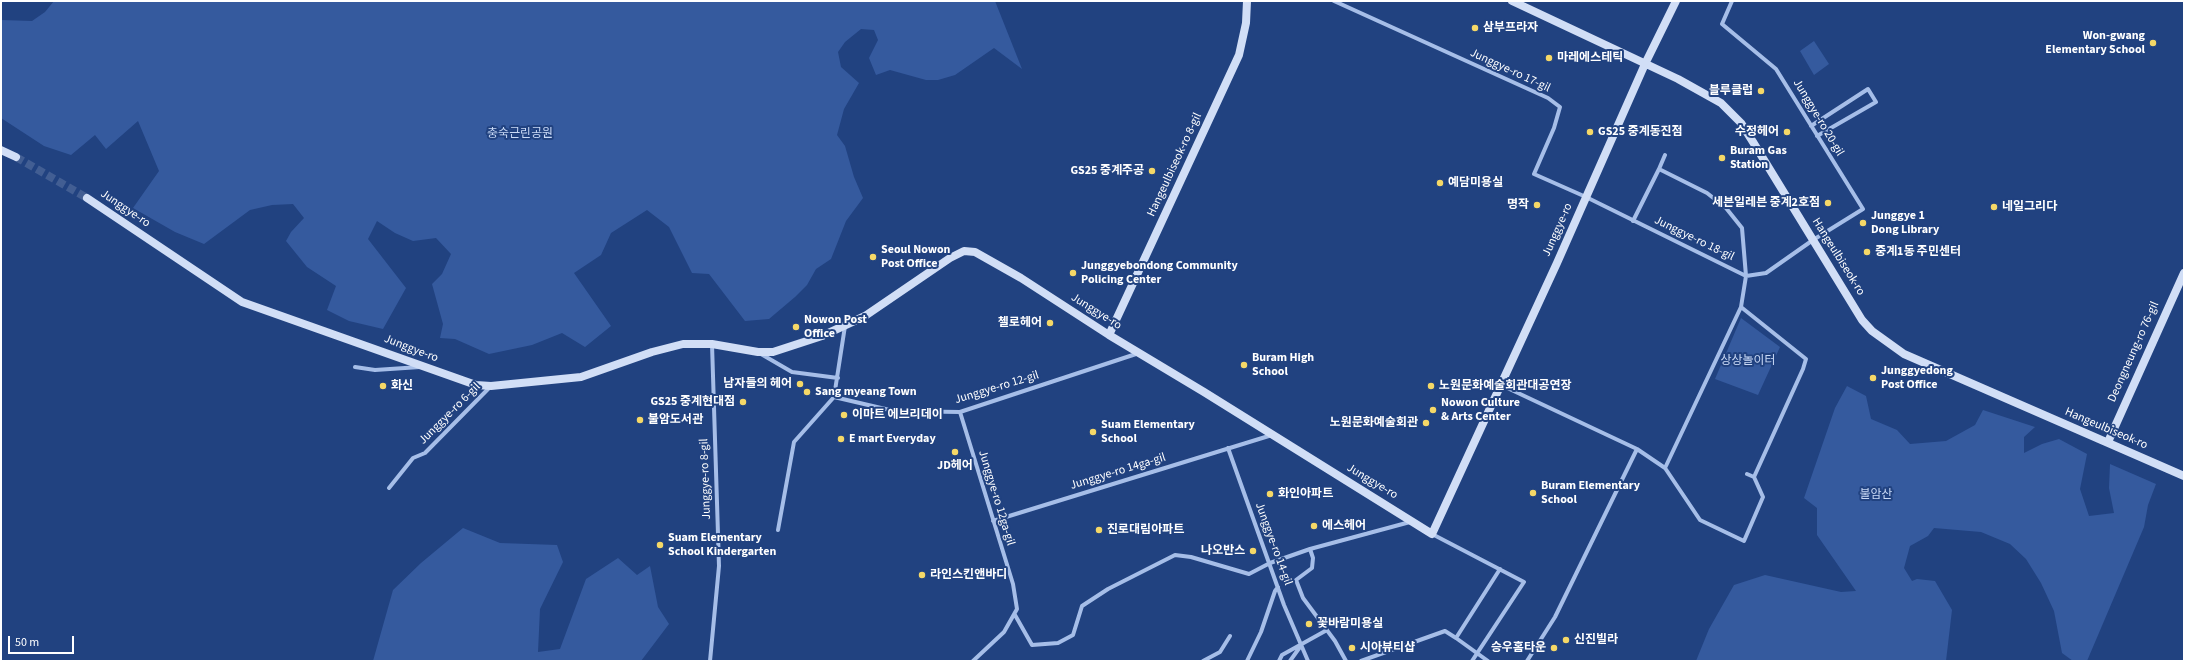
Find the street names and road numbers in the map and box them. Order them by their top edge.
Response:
street label: Junggye-ro 17-gil [1467,46,1553,96]
street label: Junggye-ro 20-gil [1789,77,1847,159]
street label: Hangeulbiseok-ro 8-gil [1145,111,1205,219]
street label: Junggye-ro [97,187,153,231]
street label: Junggye-ro [1540,201,1576,259]
street label: Junggye-ro 18-gil [1652,213,1736,265]
street label: Hangeulbiseok-ro [1808,216,1868,298]
street label: Junggye-ro [1068,291,1124,333]
street label: Deongneung-ro 76-gil [2105,300,2163,404]
street label: Junggye-ro [382,332,440,366]
street label: Junggye-ro 12-gil [953,368,1041,408]
street label: Junggye-ro 6-gil [416,380,484,448]
street label: Hangeulbiseok-ro [2062,405,2150,453]
street label: Junggye-ro 8-gil [697,438,715,520]
street label: Junggye-ro 12ga-gil [975,449,1017,547]
street label: Junggye-ro 14ga-gil [1069,451,1167,493]
street label: Junggye-ro [1344,461,1400,503]
street label: Junggye-ro 14-gil [1251,501,1295,587]

